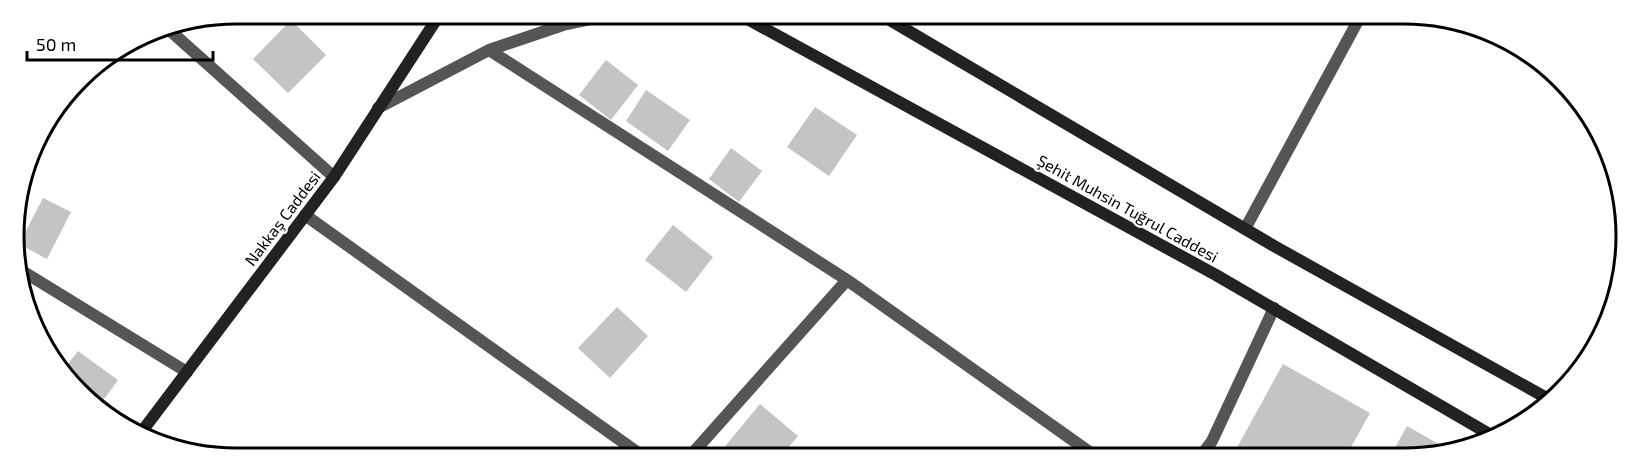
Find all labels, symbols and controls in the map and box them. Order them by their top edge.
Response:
scale bar [27,24,213,62]
text: 50 m [36,33,76,55]
street label: Şehit Muhsin Tuğrul Caddesi [1034,150,1222,267]
street label: Nakkaş Caddesi [240,167,325,270]

